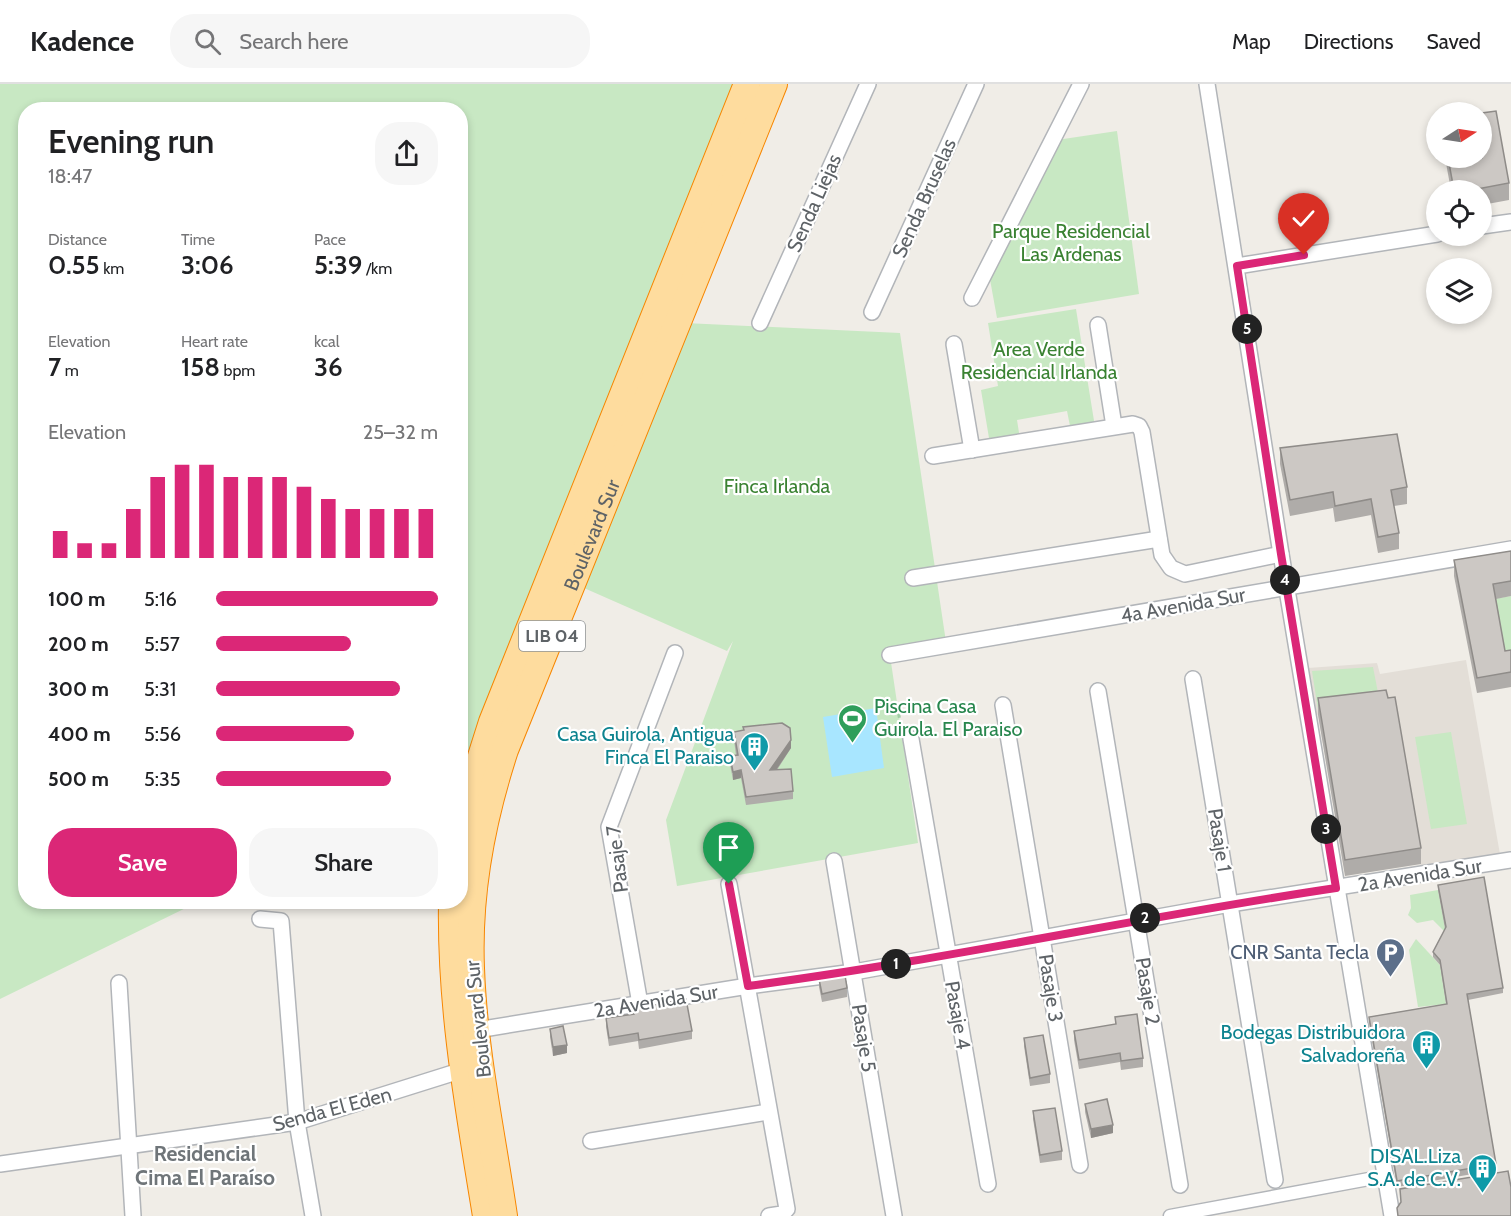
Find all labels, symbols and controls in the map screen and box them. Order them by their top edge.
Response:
search box [170,14,590,68]
text: Kadence [30,24,134,58]
icon: search [191,25,224,58]
text: Search here [239,28,349,55]
text: Map [1232,29,1271,54]
text: Directions [1304,29,1393,54]
text: Saved [1426,29,1481,54]
north arrow [1426,102,1492,168]
map controls [1426,102,1492,324]
text: Evening run [48,121,214,161]
button: share [375,122,438,185]
street label: Senda Bruselas [887,135,961,261]
street label: Senda Liejas [782,150,846,256]
text: 18:47 [48,164,92,188]
button: locate [1426,180,1492,246]
pin [1278,193,1329,255]
icon: check [1287,202,1320,235]
park label: Parque Residencial Las Ardenas [992,219,1150,266]
text: Distance [48,230,107,249]
text: Time [181,230,215,249]
text: Pace [314,230,346,249]
text: 0.55 [48,249,100,281]
text: 3:06 [181,249,234,281]
text: 5:39 [314,249,362,281]
button: layers [1426,258,1492,324]
text: km [100,259,124,278]
text: /km [362,259,392,278]
pin: 5 [1232,314,1262,344]
text: 5 [1243,319,1251,338]
text: Elevation [48,332,111,351]
text: Heart rate [181,332,248,351]
text: kcal [314,332,340,351]
park label: Area Verde Residencial Irlanda [961,337,1118,384]
text: 7 [48,351,61,383]
text: 158 [181,351,220,383]
text: 36 [314,351,343,383]
text: m [61,361,79,380]
text: bpm [220,361,255,380]
text: Elevation [48,420,126,444]
text: 25–32 m [363,420,438,444]
park label: Finca Irlanda [724,474,831,498]
street label: Boulevard Sur [559,475,625,594]
pin: 4 [1270,565,1300,595]
text: 4 [1280,570,1290,589]
street label: 4a Avenida Sur [1119,582,1248,628]
text: 100 m [48,587,106,611]
text: 5:16 [144,587,177,611]
road number: LIB 04 [519,621,585,651]
text: 200 m [48,632,109,656]
text: 5:57 [144,632,180,656]
text: 300 m [48,677,109,701]
text: 5:31 [144,677,176,701]
place label: Piscina Casa Guirola. El Paraiso [874,694,1022,741]
sports icon: Piscina Casa Guirola. El Paraiso [837,702,869,744]
text: 400 m [48,722,111,746]
text: 5:56 [144,722,181,746]
place label: Casa Guirola, Antigua Finca El Paraiso [557,722,734,769]
building icon: Casa Guirola, Antigua Finca El Paraiso [739,730,771,772]
text: 500 m [48,767,109,791]
text: 5:35 [144,767,181,791]
street label: Pasaje 1 [1203,806,1237,874]
pin: 3 [1311,814,1341,844]
text: 3 [1322,819,1330,838]
pin [703,822,754,884]
street label: Pasaje 7 [601,824,633,894]
button: Save [48,828,237,897]
button: Share [249,828,438,897]
icon: arrive [712,831,745,864]
street label: 2a Avenida Sur [1356,853,1484,897]
pin: 2 [1130,903,1160,933]
text: 2 [1141,908,1149,927]
parking icon: CNR Santa Tecla [1374,936,1406,978]
place label: CNR Santa Tecla [1230,940,1369,964]
pin: 1 [881,949,911,979]
street label: Pasaje 3 [1034,952,1068,1024]
text: 1 [893,954,899,973]
street label: Pasaje 2 [1131,955,1165,1027]
street label: Boulevard Sur [460,959,496,1079]
street label: 2a Avenida Sur [592,979,720,1023]
street label: Pasaje 4 [940,979,976,1052]
street label: Pasaje 5 [847,1002,881,1074]
place label: Bodegas Distribuidora Salvadoreña [1220,1020,1405,1067]
building icon: Bodegas Distribuidora Salvadoreña [1410,1028,1442,1070]
street label: Senda El Eden [270,1082,394,1136]
district label: Residencial Cima El Paraíso [135,1141,275,1190]
place label: DISAL.Liza S.A. de C.V. [1367,1144,1461,1191]
building icon: DISAL.Liza S.A. de C.V. [1466,1152,1498,1194]

